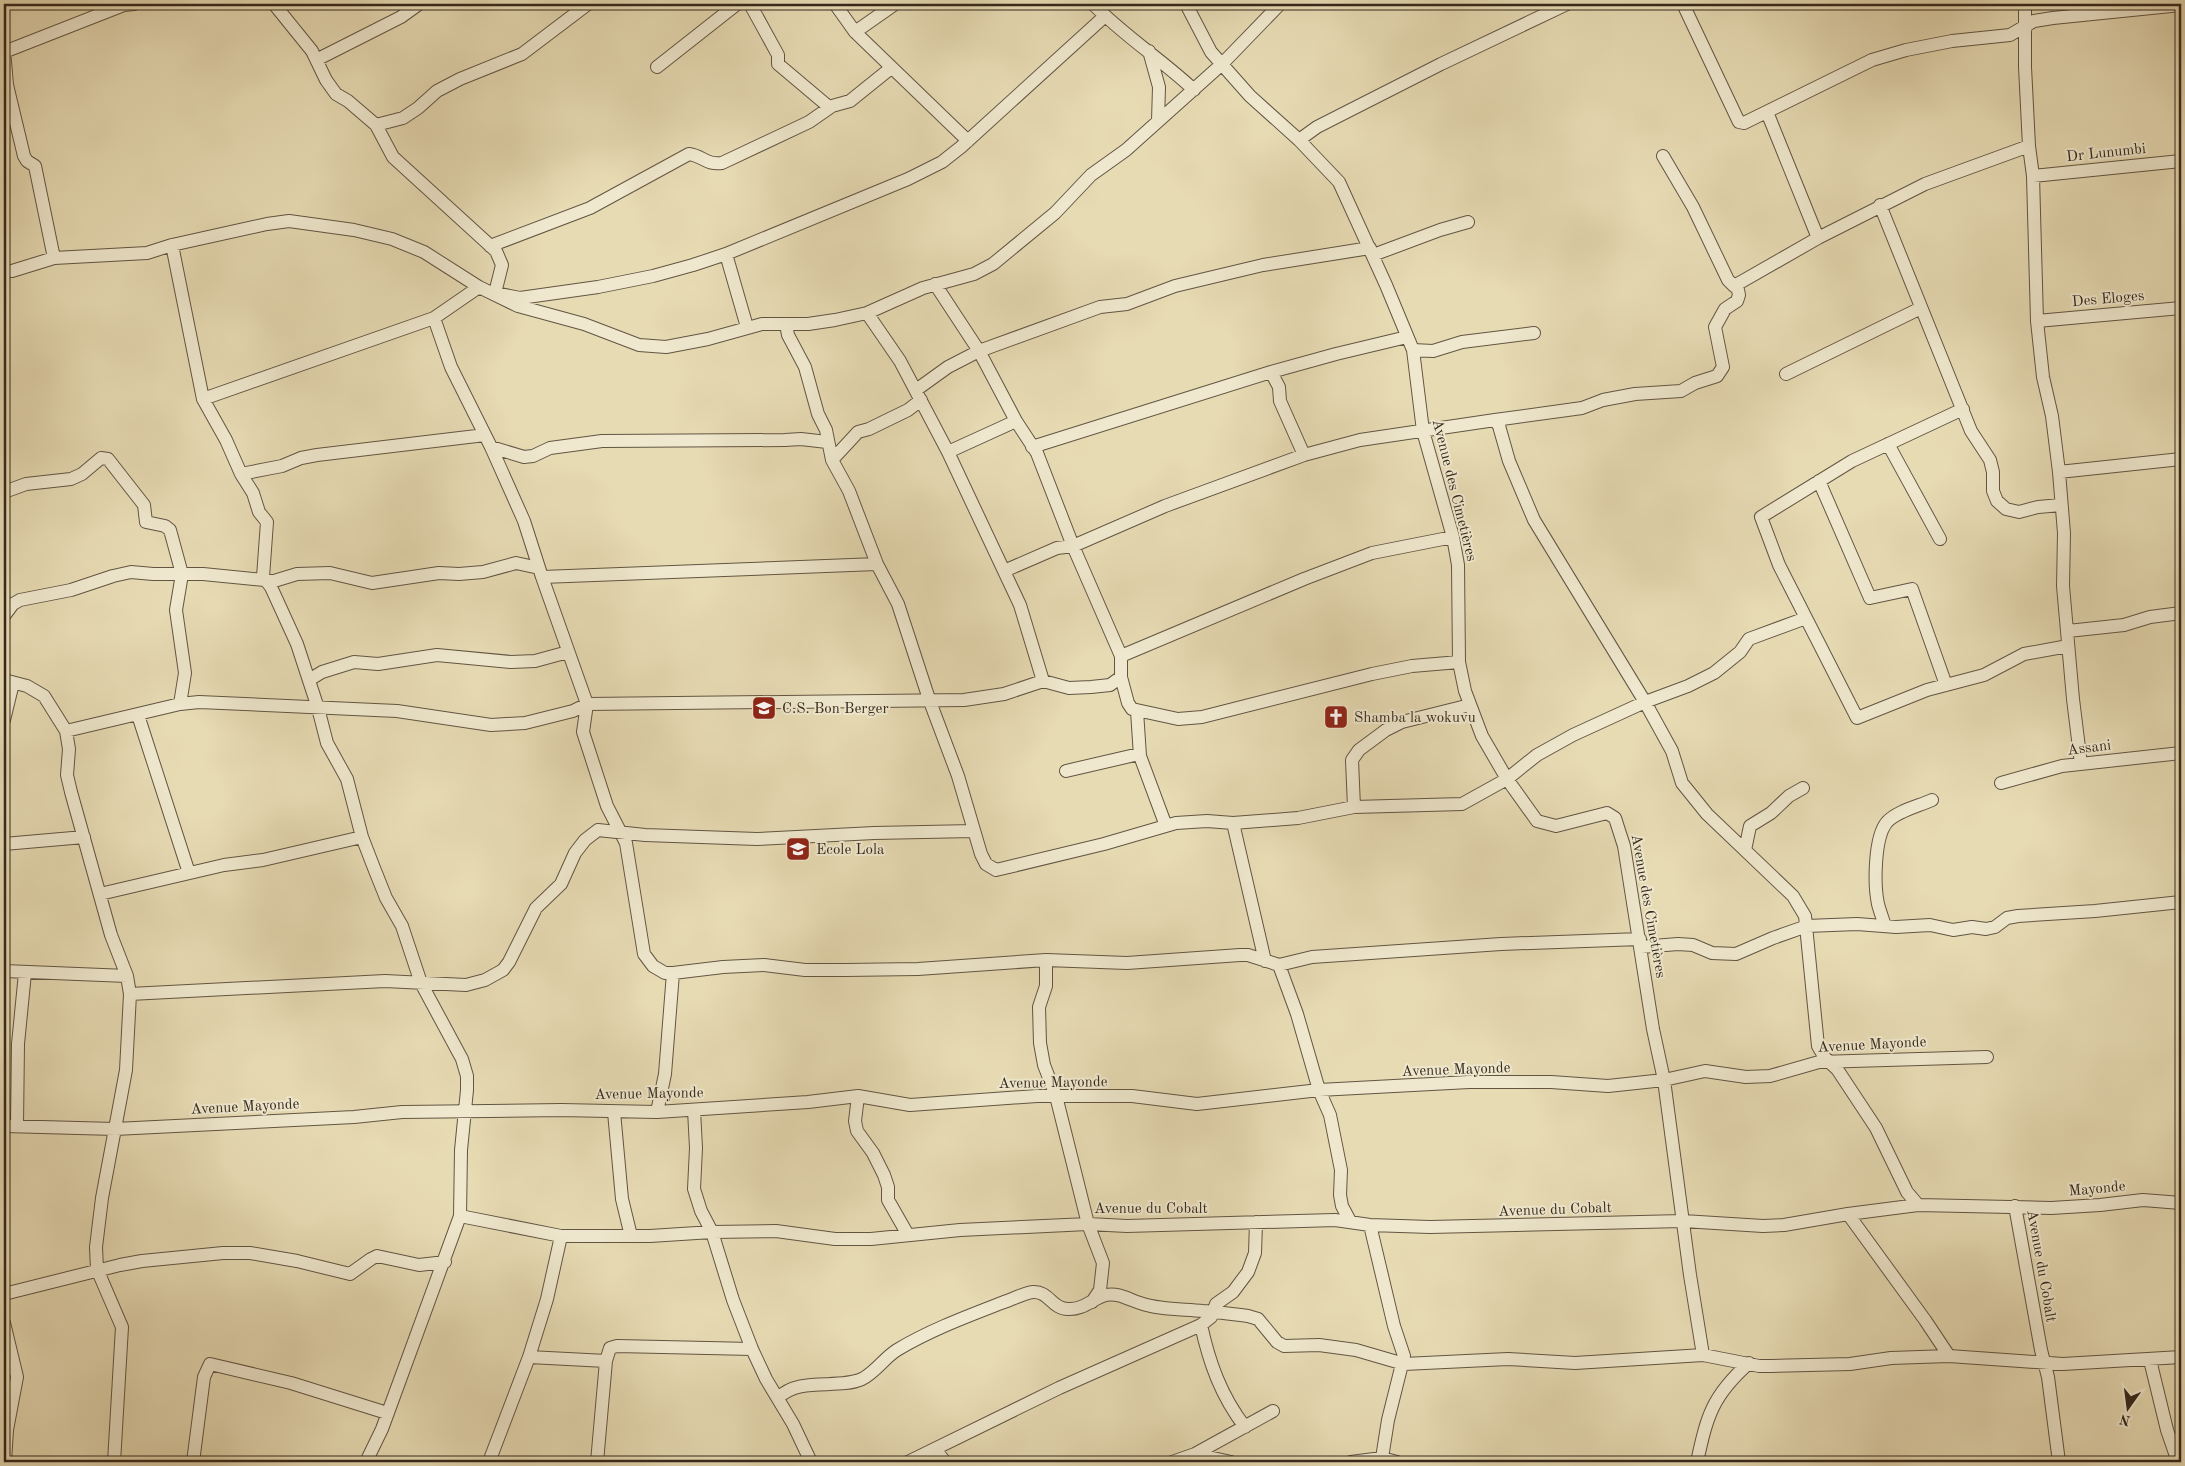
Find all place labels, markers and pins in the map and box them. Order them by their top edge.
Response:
school or university icon: C.S. Bon Berger [751,695,777,721]
place label: C.S. Bon Berger [782,702,889,717]
church icon: Shamba la wokuvu [1323,704,1349,730]
place label: Shamba la wokuvu [1354,711,1476,726]
school or university icon: Ecole Lola [785,836,811,862]
place label: Ecole Lola [816,843,885,858]

